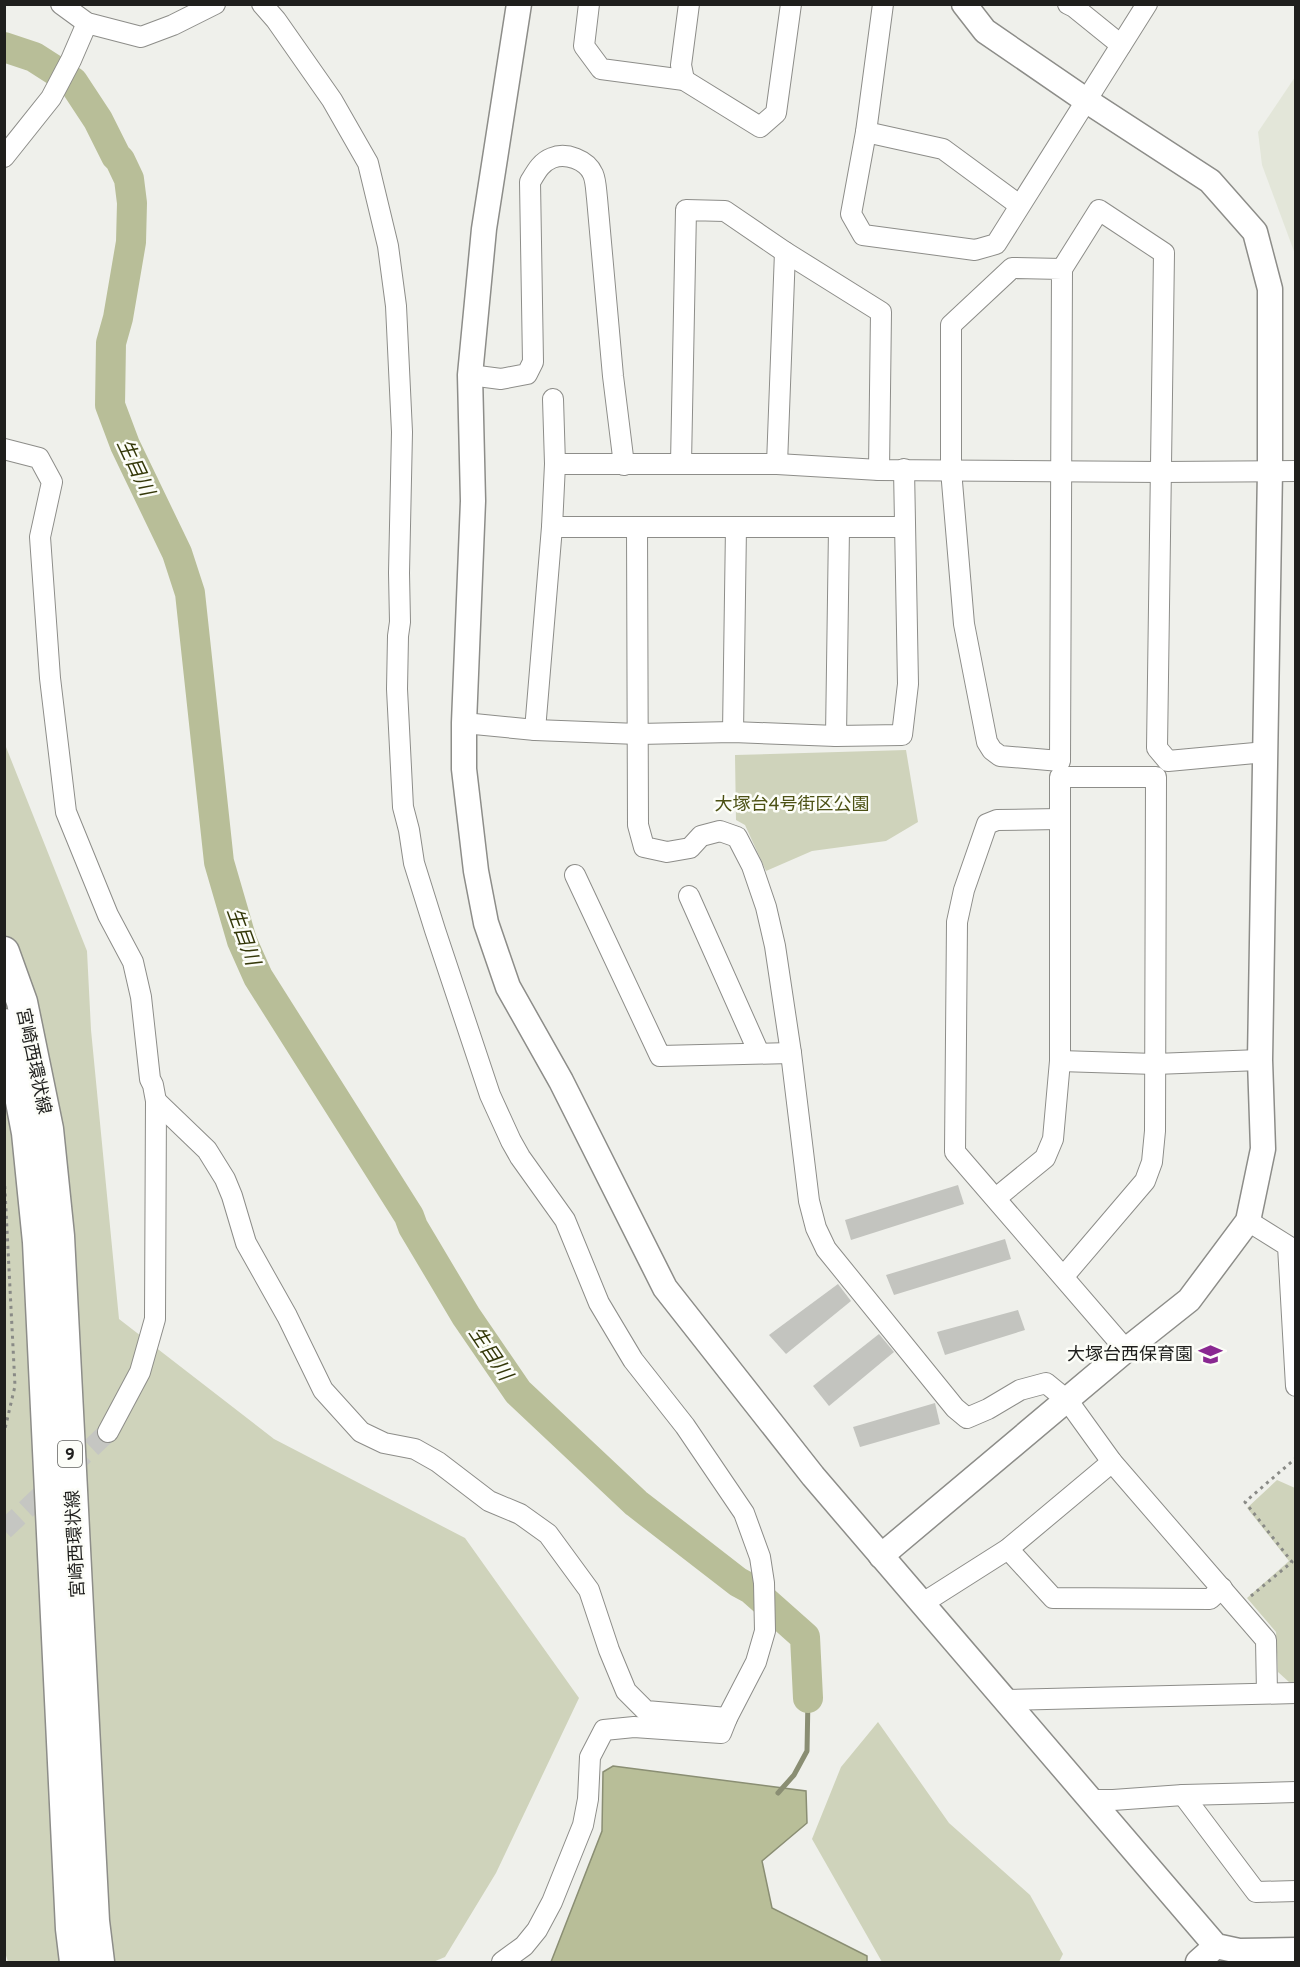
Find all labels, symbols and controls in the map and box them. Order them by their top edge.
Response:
water label: 生目川 [110,435,159,502]
park label: 大塚台4号街区公園 [714,794,870,817]
water label: 生目川 [220,904,265,971]
street label: 宮崎西環状線 [10,1006,55,1117]
water label: 生目川 [462,1322,518,1388]
school or university icon: 大塚台西保育園 [1198,1341,1224,1367]
place label: 大塚台西保育園 [1067,1344,1193,1367]
road number: 9 [58,1441,82,1467]
street label: 宮崎西環状線 [62,1489,91,1598]

